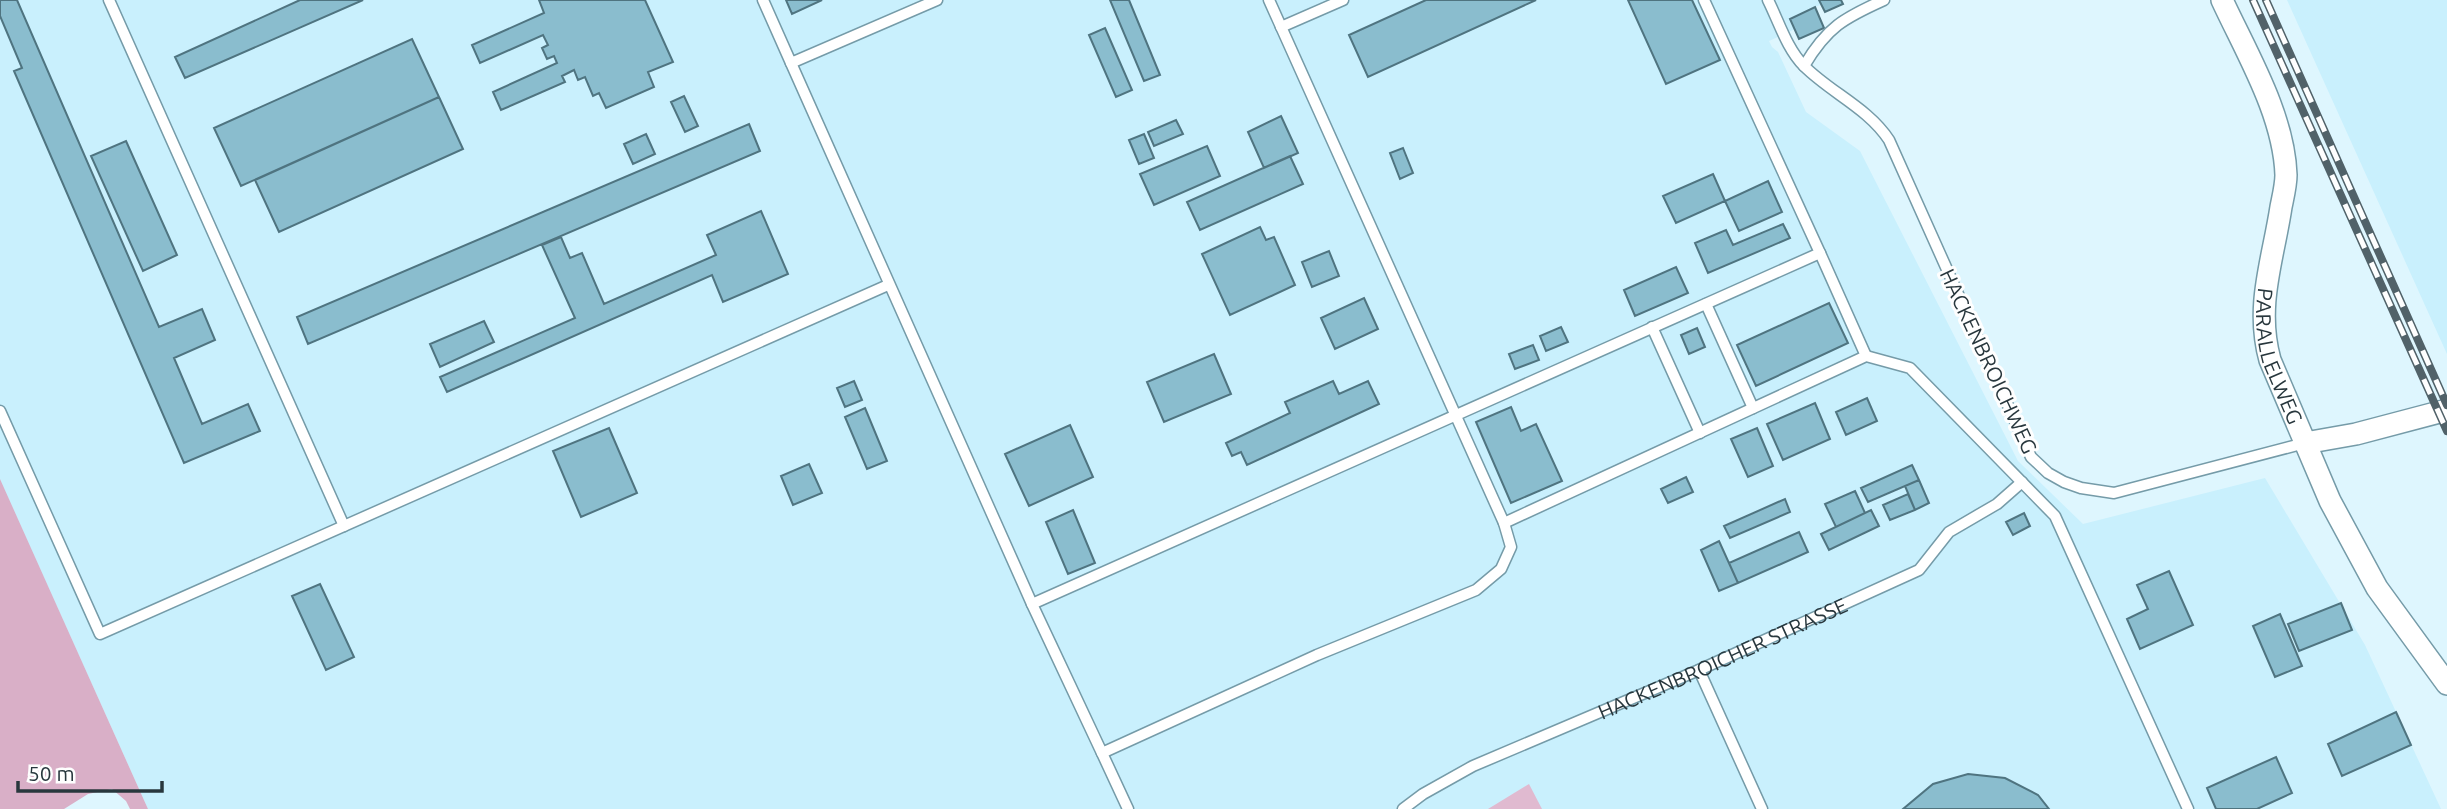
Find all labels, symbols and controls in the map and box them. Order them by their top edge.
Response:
street label: HACKENBROICHWEG [1936,265,2042,457]
street label: PARALLELWEG [2252,287,2308,428]
street label: HACKENBROICHER STRASSE [1594,592,1851,724]
scale bar [18,750,161,794]
text: 50 m [28,761,75,785]

